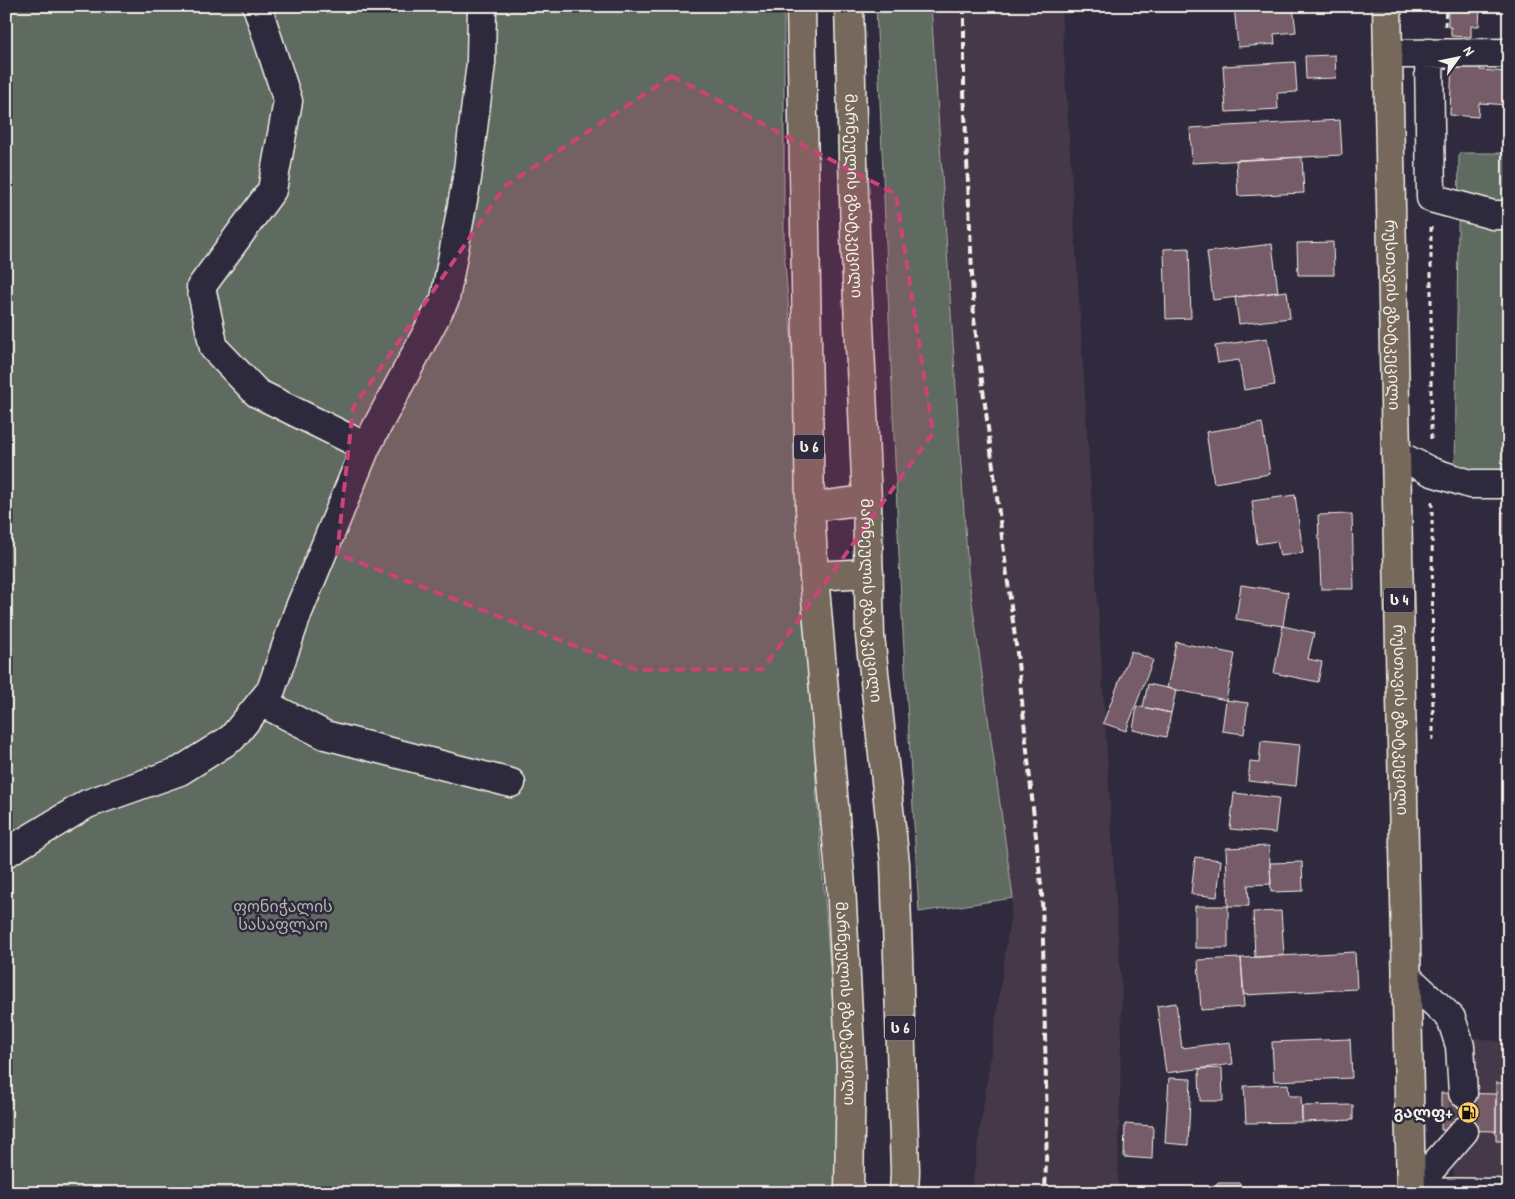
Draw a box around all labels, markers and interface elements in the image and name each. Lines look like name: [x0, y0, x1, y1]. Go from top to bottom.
north arrow: [1432, 32, 1482, 82]
text: N: [1459, 42, 1480, 59]
street label: მარნეულის გზატკეცილი: [840, 93, 869, 299]
street label: რუსთავის გზატკეცილი: [1380, 219, 1406, 411]
road number: ს 6: [794, 434, 824, 460]
street label: მარნეულის გზატკეცილი: [856, 498, 888, 704]
road number: ს 4: [1384, 588, 1414, 612]
street label: რუსთავის გზატკეცილი: [1389, 624, 1414, 815]
park label: ფონიჭალის სასაფლაო: [233, 895, 333, 935]
street label: მარნეულის გზატკეცილი: [831, 901, 862, 1106]
road number: ს 6: [885, 1016, 915, 1040]
fuel station icon: გალფ+: [1457, 1100, 1481, 1124]
place label: გალფ+: [1394, 1101, 1453, 1123]

